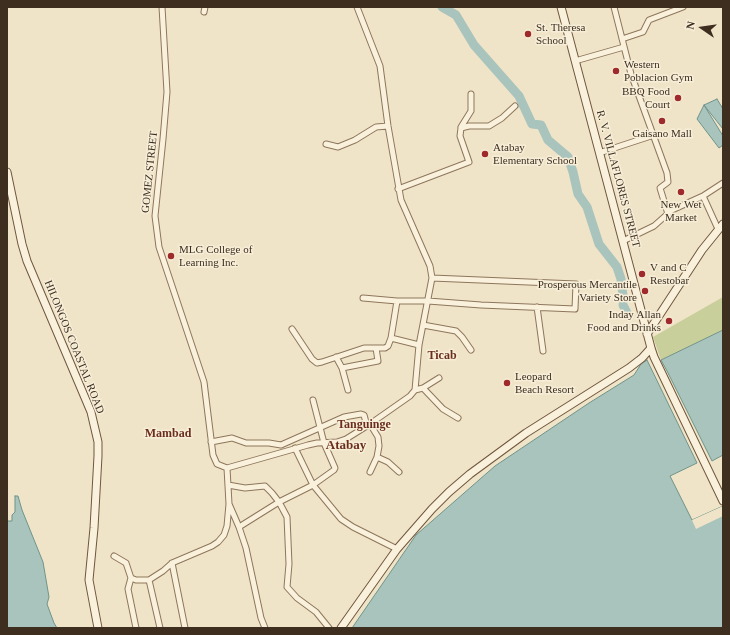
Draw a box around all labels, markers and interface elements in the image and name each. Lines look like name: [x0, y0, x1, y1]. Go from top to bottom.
north arrow: [682, 8, 722, 48]
text: N: [684, 20, 697, 31]
place label: St. Theresa School: [536, 21, 585, 47]
marker: St. Theresa School: [523, 29, 533, 39]
place label: Western Poblacion Gym: [624, 58, 693, 84]
marker: Western Poblacion Gym: [611, 66, 621, 76]
place label: BBQ Food Court: [622, 85, 670, 111]
marker: BBQ Food Court: [673, 93, 683, 103]
street label: R. V. VILLAFLORES STREET: [593, 109, 643, 249]
marker: Gaisano Mall: [657, 116, 667, 126]
place label: Gaisano Mall: [632, 127, 692, 141]
street label: GOMEZ STREET: [139, 130, 161, 214]
place label: Atabay Elementary School: [493, 141, 577, 167]
marker: Atabay Elementary School: [480, 149, 490, 159]
marker: New Wet Market: [676, 187, 686, 197]
place label: New Wet Market: [661, 198, 701, 224]
place label: MLG College of Learning Inc.: [179, 243, 252, 269]
marker: MLG College of Learning Inc.: [166, 251, 176, 261]
place label: V and C Restobar: [650, 261, 689, 287]
marker: V and C Restobar: [637, 269, 647, 279]
street label: HILONGOS COASTAL ROAD: [41, 278, 107, 416]
place label: Prosperous Mercantile Variety Store: [538, 278, 637, 304]
marker: Prosperous Mercantile Variety Store: [640, 286, 650, 296]
place label: Inday Allan Food and Drinks: [587, 308, 661, 334]
marker: Inday Allan Food and Drinks: [664, 316, 674, 326]
district label: Ticab: [427, 349, 457, 363]
place label: Leopard Beach Resort: [515, 370, 574, 396]
marker: Leopard Beach Resort: [502, 378, 512, 388]
district label: Tanguinge: [337, 418, 391, 432]
district label: Mambad: [145, 427, 191, 441]
district label: Atabay: [326, 438, 366, 454]

